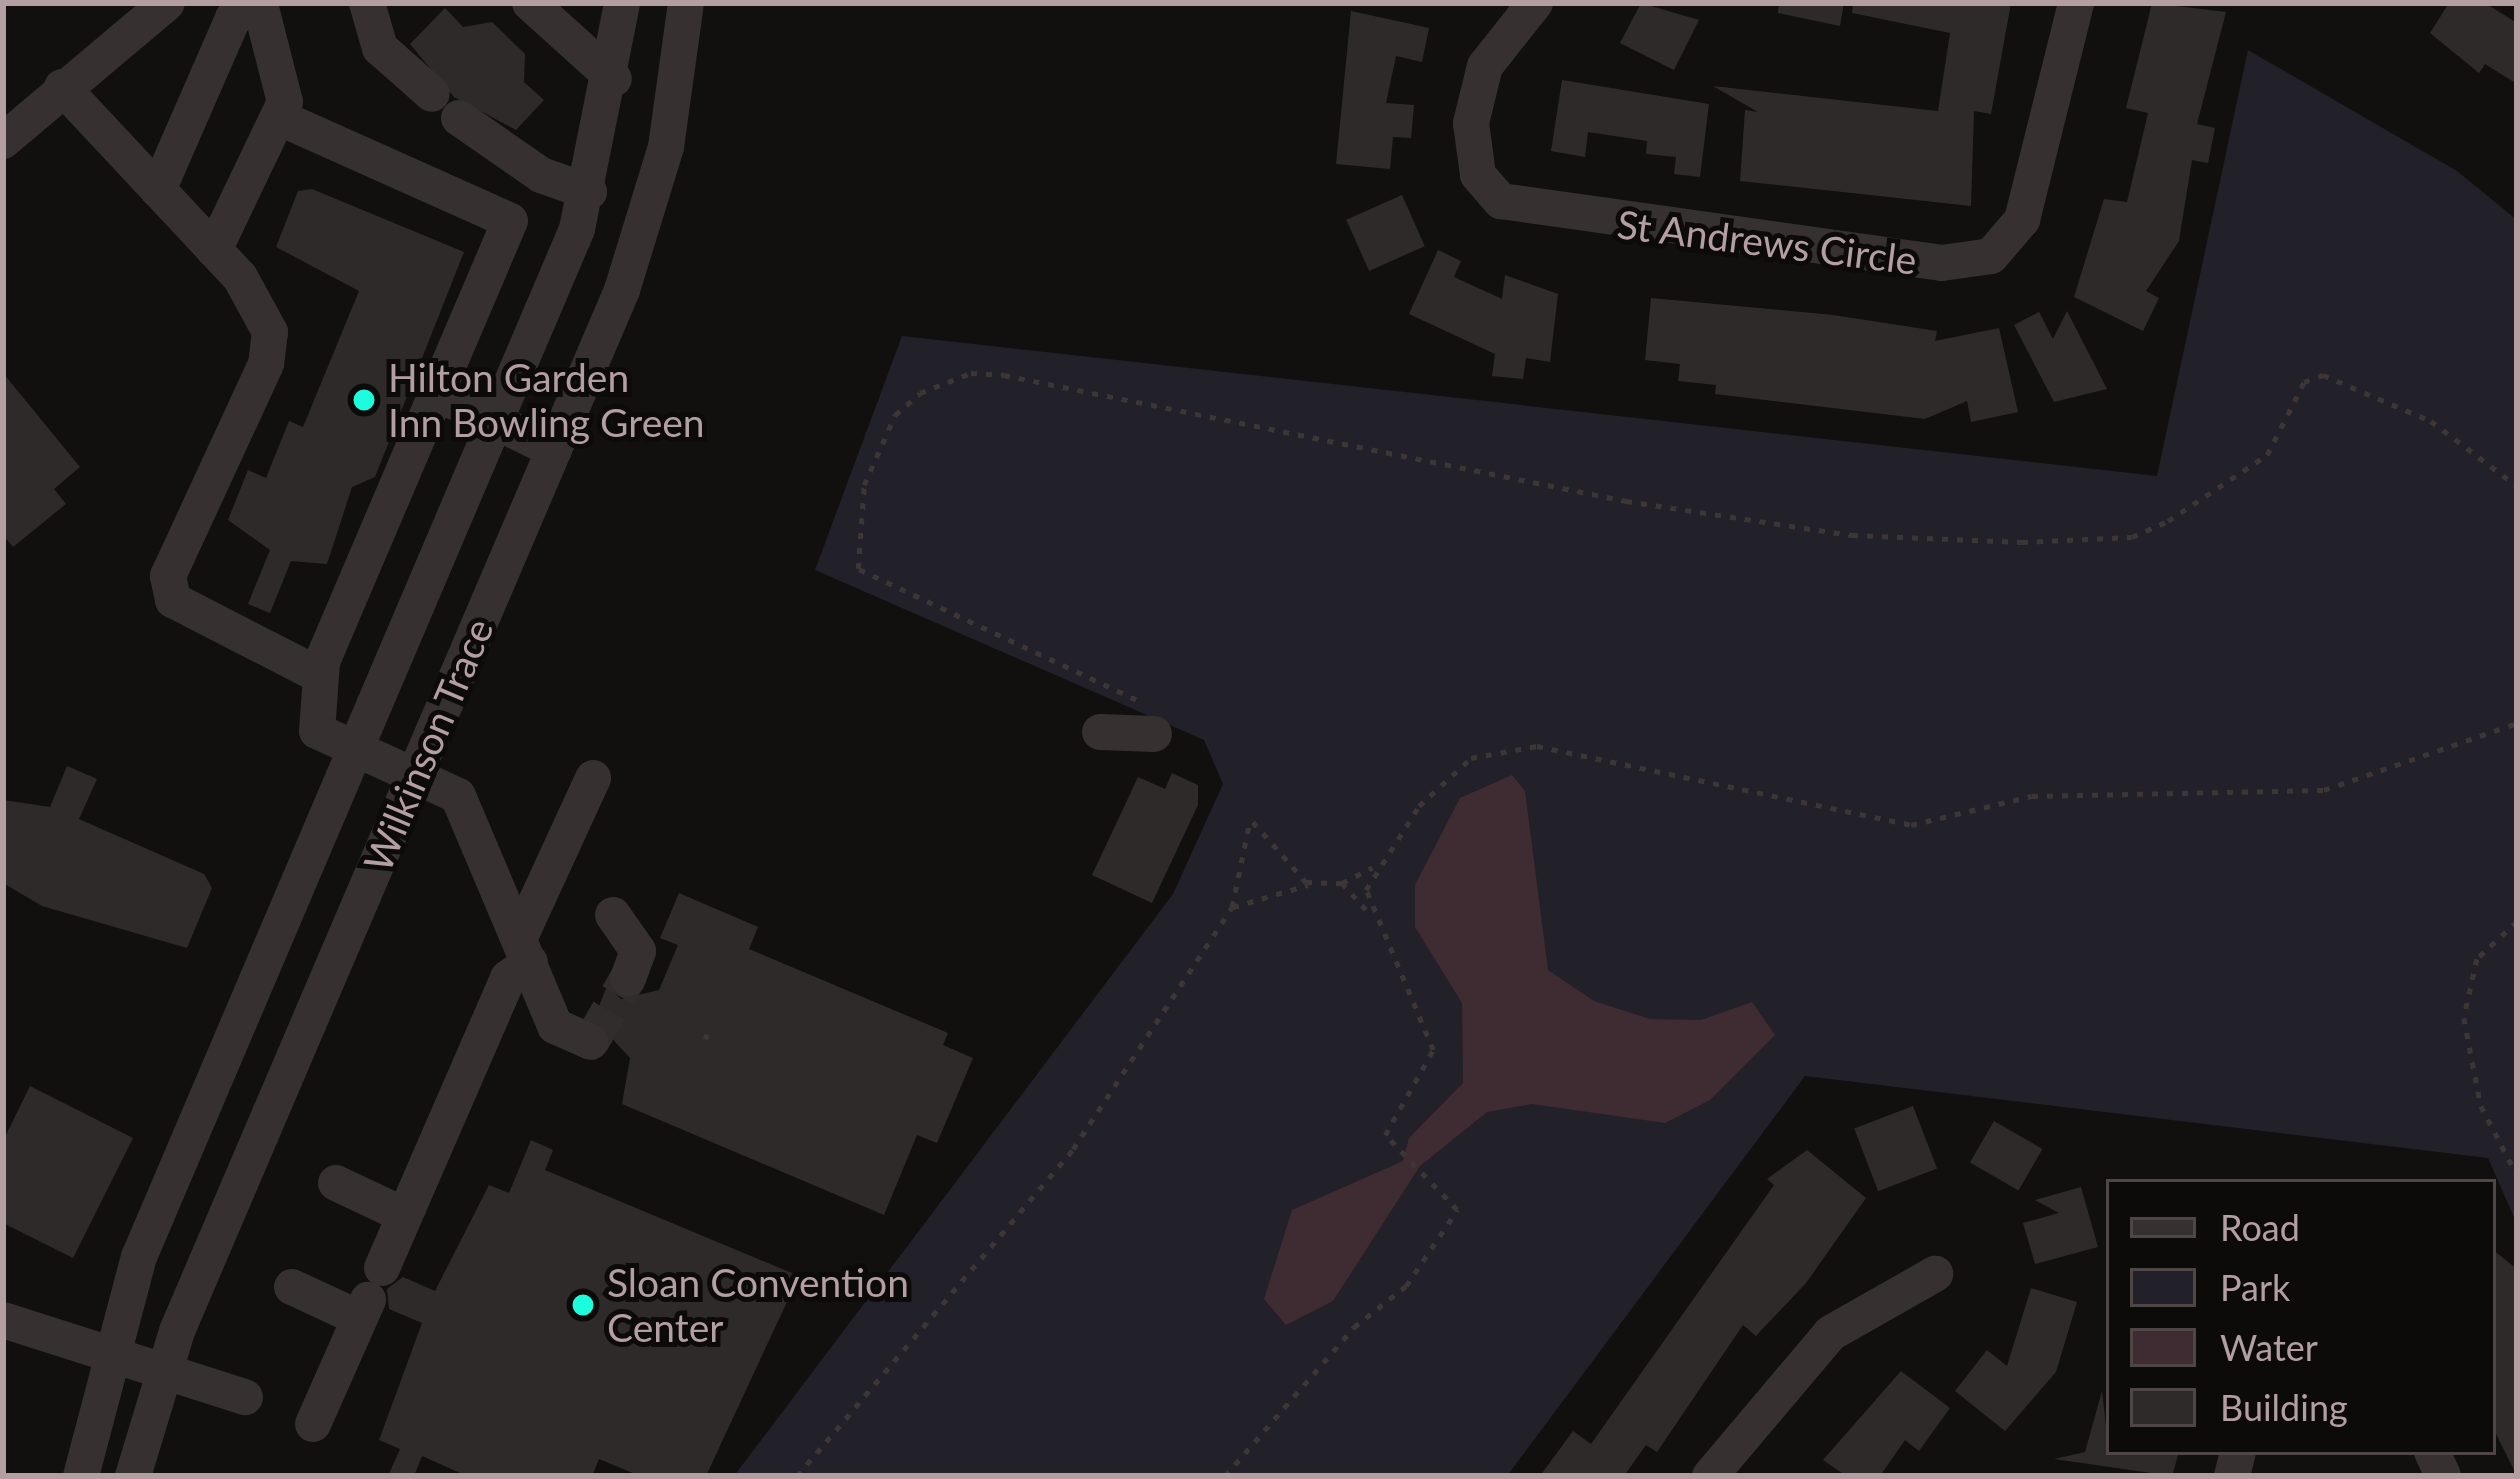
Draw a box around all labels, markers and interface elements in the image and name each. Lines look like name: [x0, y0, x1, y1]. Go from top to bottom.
street label: St Andrews Circle: [1614, 200, 1920, 284]
place label: Hilton Garden Inn Bowling Green: [388, 355, 705, 446]
marker: Hilton Garden Inn Bowling Green: [351, 387, 377, 413]
street label: Wilkinson Trace: [353, 611, 503, 879]
legend: [2106, 1179, 2496, 1455]
text: Road: [2220, 1205, 2300, 1249]
place label: Sloan Convention Center: [607, 1260, 909, 1351]
text: Park: [2220, 1265, 2290, 1309]
marker: Sloan Convention Center: [570, 1292, 596, 1318]
text: Water: [2220, 1325, 2318, 1369]
text: Building: [2220, 1385, 2348, 1429]

